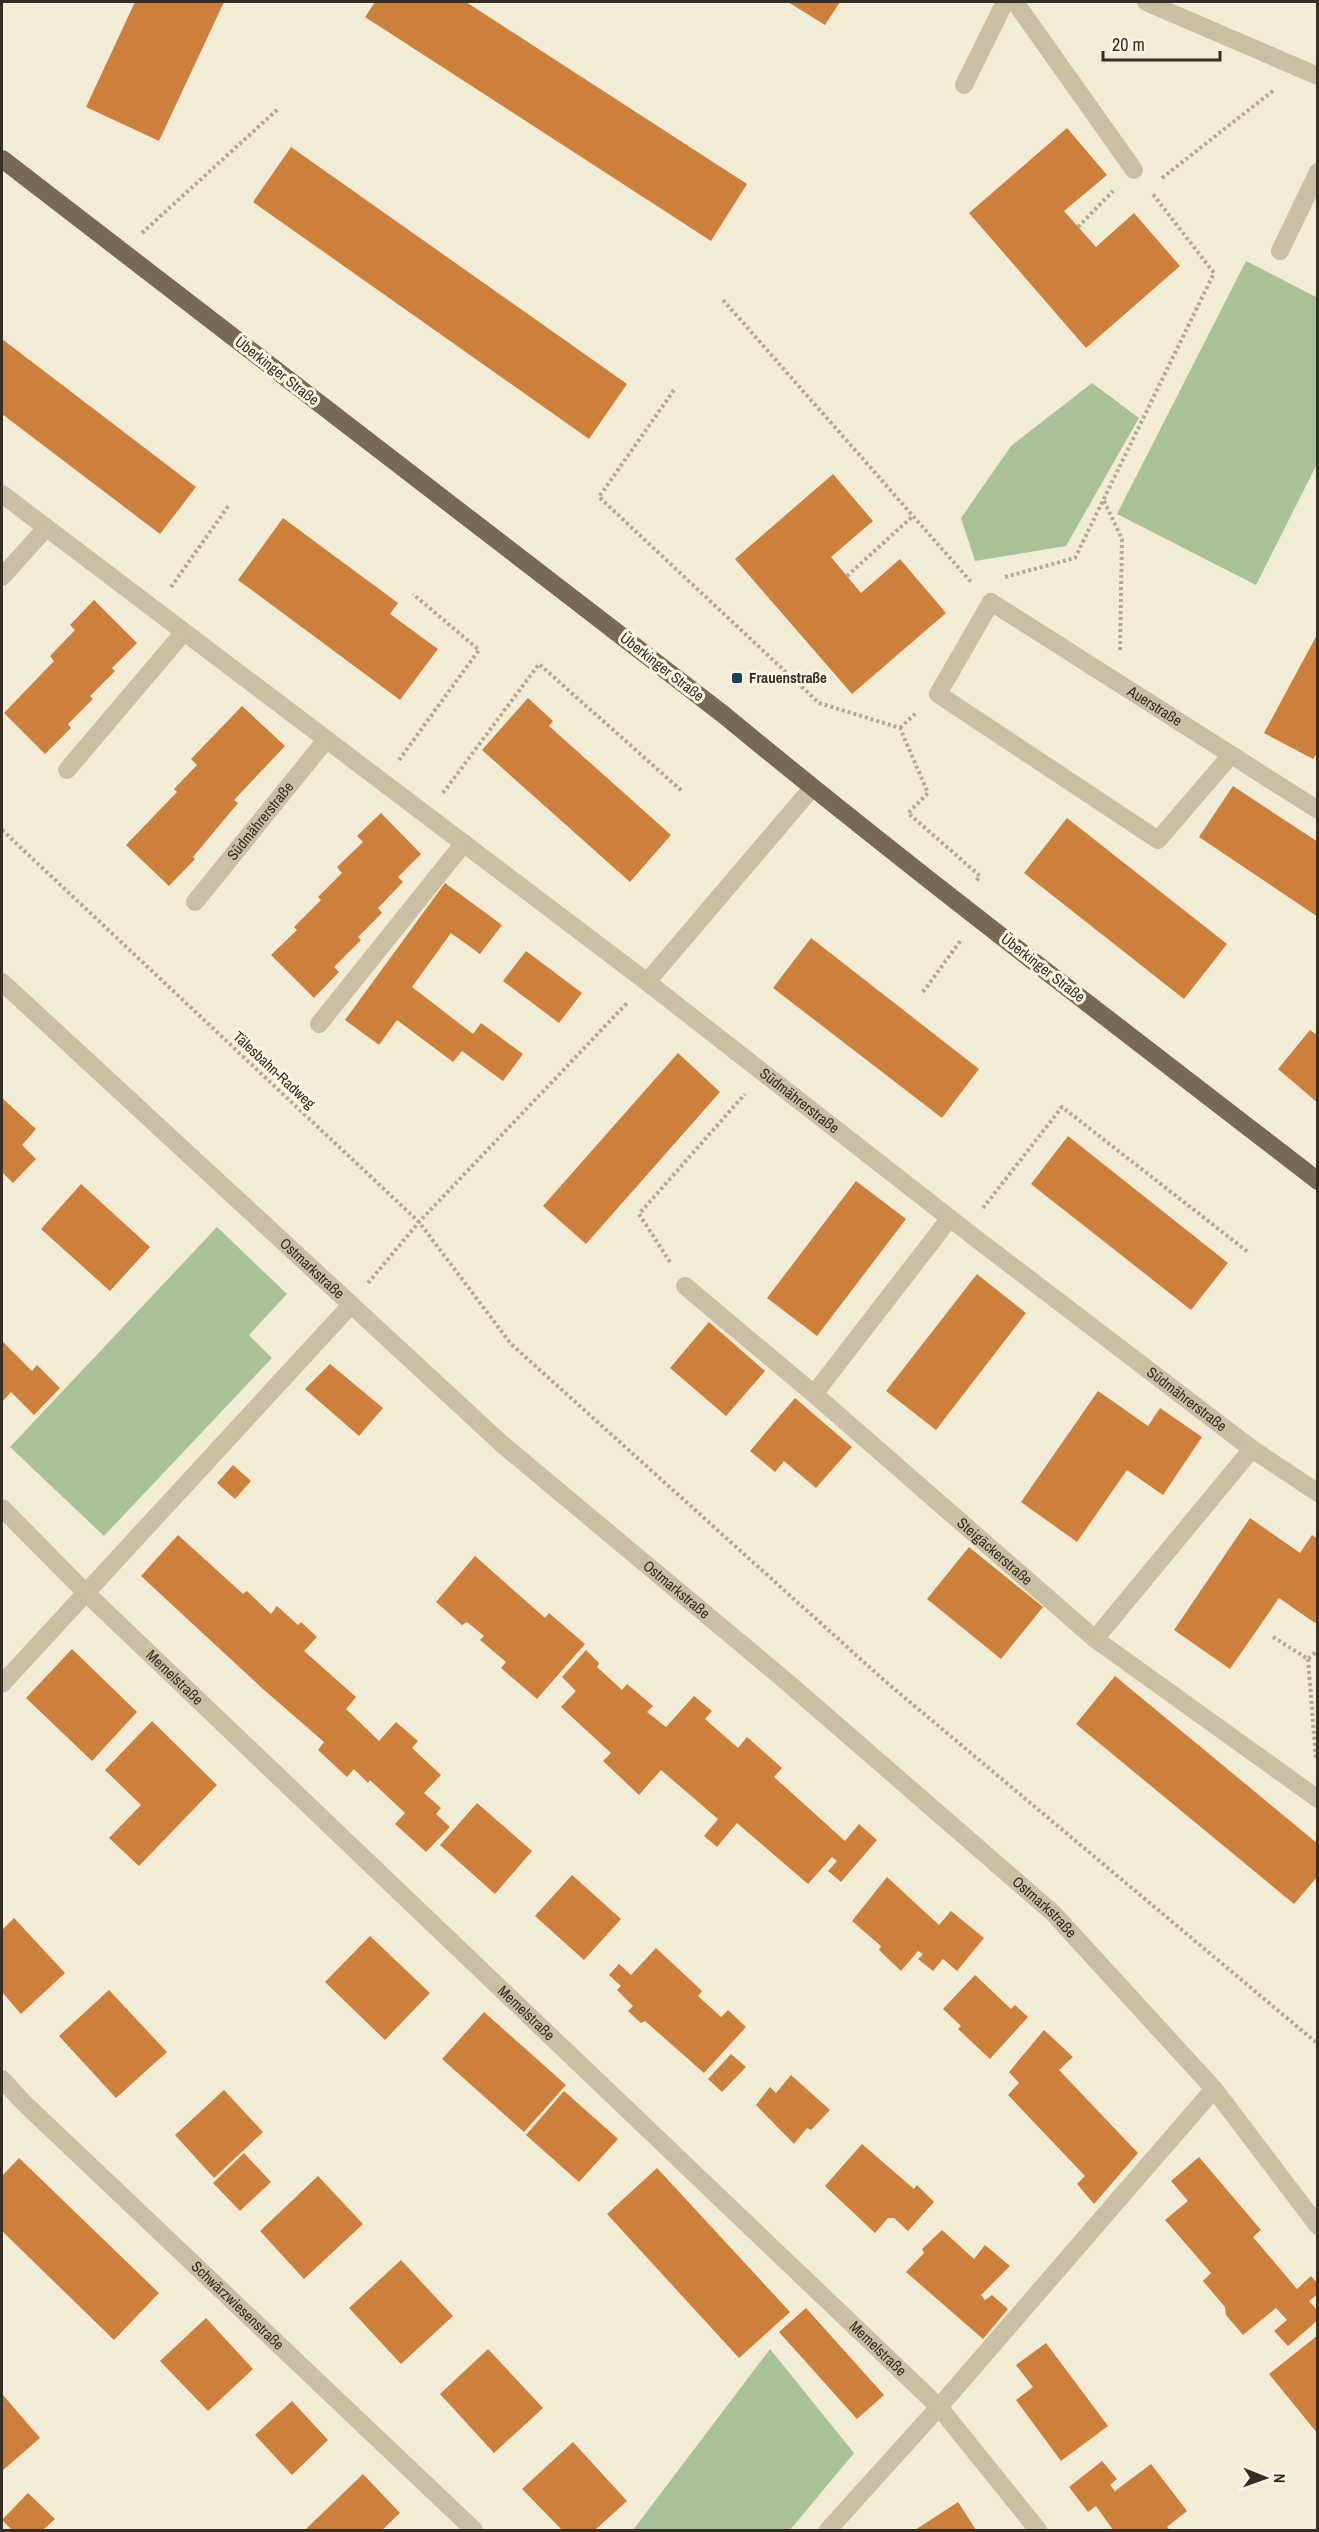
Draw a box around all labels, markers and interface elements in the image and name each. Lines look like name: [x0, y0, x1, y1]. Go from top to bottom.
scale bar: [1103, 24, 1220, 62]
text: 20 m: [1112, 32, 1145, 57]
street label: Überkinger Straße: [231, 331, 324, 410]
street label: Überkinger Straße: [616, 627, 709, 706]
place label: Frauenstraße: [749, 667, 827, 688]
marker: Frauenstraße: [730, 671, 744, 685]
street label: Auerstraße: [1123, 680, 1186, 731]
street label: Südmährerstraße: [222, 777, 298, 865]
street label: Überkinger Straße: [997, 928, 1090, 1007]
street label: Tälesbahn-Radweg: [229, 1026, 320, 1113]
street label: Südmährerstraße: [755, 1063, 844, 1138]
street label: Ostmarkstraße: [275, 1233, 349, 1303]
street label: Südmährerstraße: [1143, 1361, 1232, 1436]
street label: Steigäckerstraße: [953, 1512, 1037, 1590]
street label: Ostmarkstraße: [639, 1555, 715, 1624]
street label: Memelstraße: [142, 1645, 208, 1710]
street label: Ostmarkstraße: [1008, 1871, 1082, 1942]
street label: Memelstraße: [493, 1980, 560, 2045]
street label: Schwärzwiesenstraße: [187, 2256, 289, 2355]
street label: Memelstraße: [845, 2316, 912, 2381]
north arrow: [1235, 2448, 1295, 2508]
text: N: [1269, 2473, 1291, 2483]

